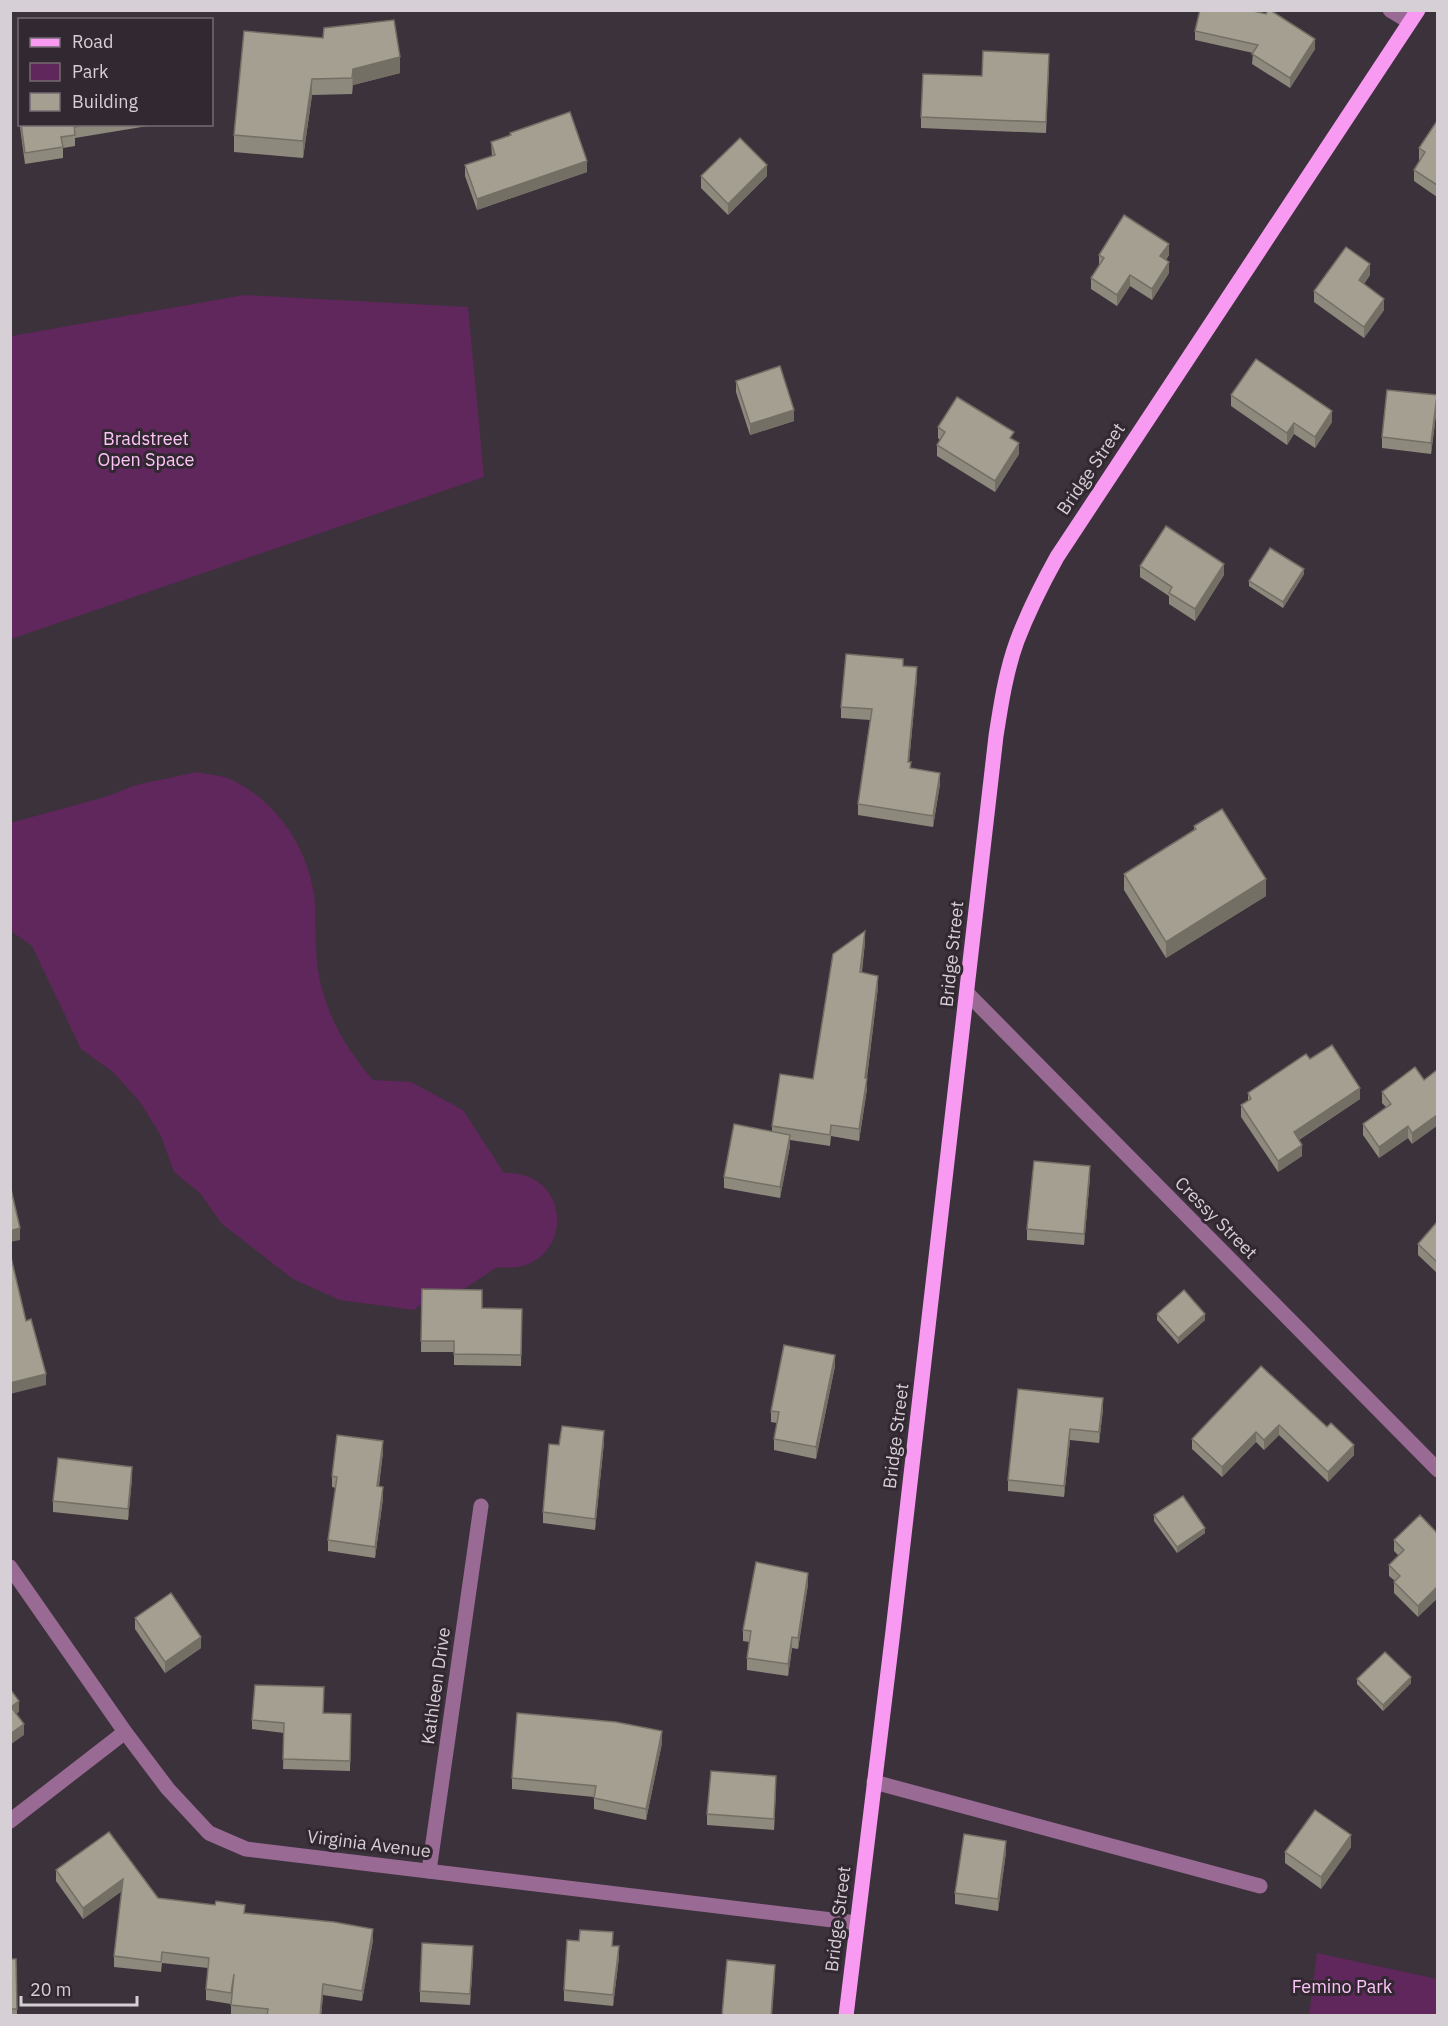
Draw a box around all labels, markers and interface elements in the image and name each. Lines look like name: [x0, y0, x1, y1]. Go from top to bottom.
legend: [18, 18, 213, 126]
text: Road: [72, 30, 113, 53]
text: Park: [72, 60, 109, 83]
text: Building: [72, 90, 139, 113]
street label: Bridge Street: [1051, 418, 1130, 519]
park label: Bradstreet Open Space: [98, 427, 195, 471]
street label: Bridge Street: [935, 900, 968, 1008]
street label: Cressy Street: [1170, 1172, 1262, 1264]
street label: Bridge Street: [878, 1382, 913, 1490]
street label: Kathleen Drive: [416, 1626, 455, 1746]
street label: Virginia Avenue: [306, 1825, 432, 1863]
street label: Bridge Street: [820, 1865, 855, 1973]
scale bar: [21, 1969, 136, 2007]
park label: Femino Park: [1292, 1975, 1393, 1998]
text: 20 m: [30, 1978, 72, 2001]

